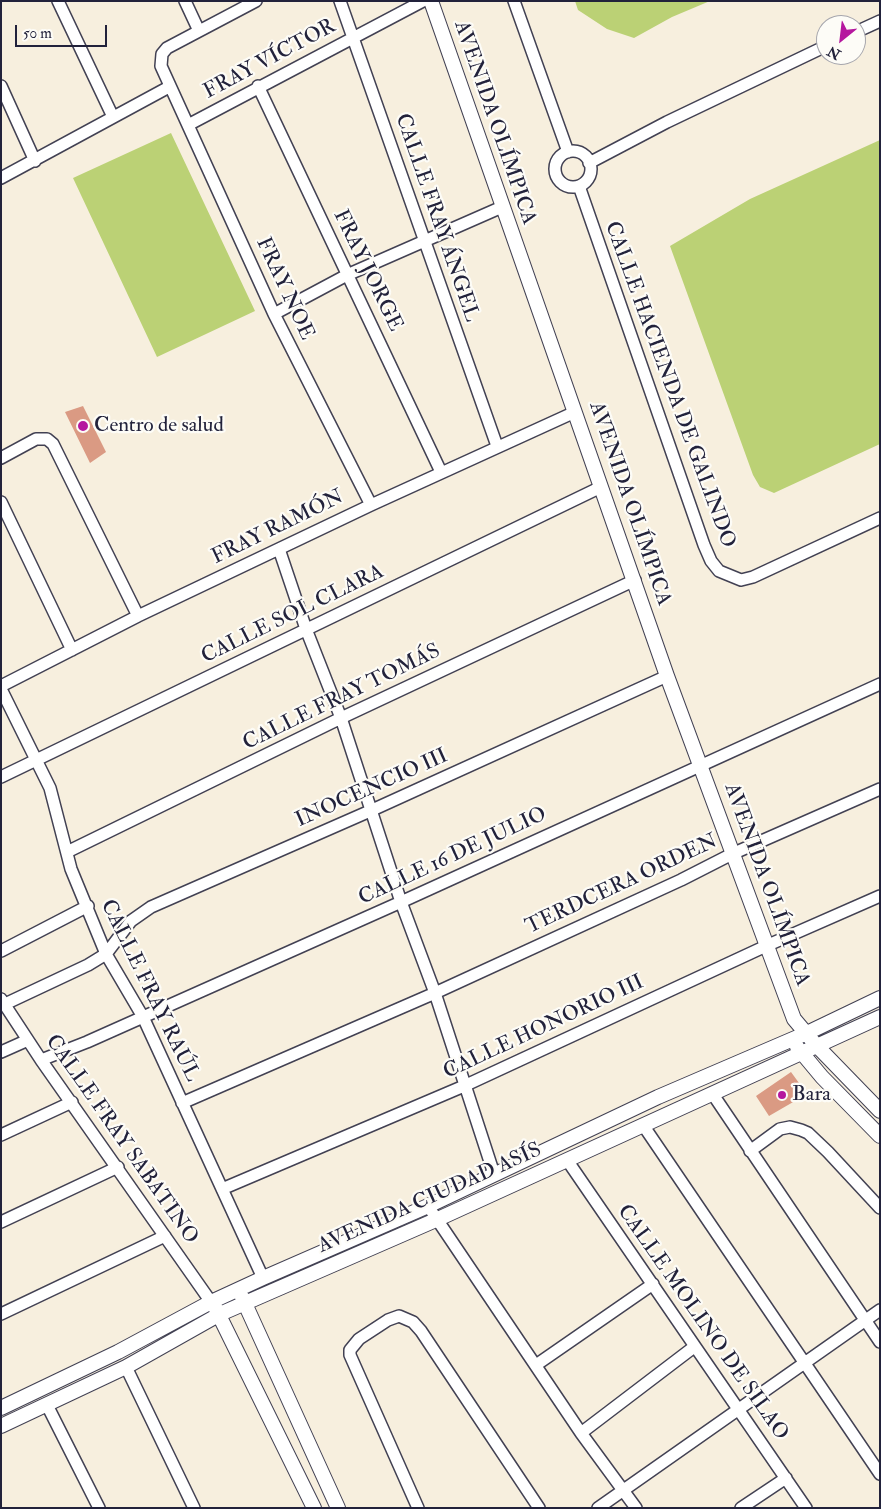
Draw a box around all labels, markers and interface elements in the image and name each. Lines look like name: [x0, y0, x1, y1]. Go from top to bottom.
scale bar: [18, 15, 110, 47]
street label: FRAY VÍCTOR: [200, 15, 340, 105]
north arrow: [816, 15, 866, 65]
street label: AVENIDA OLÍMPICA: [447, 18, 541, 228]
text: 50 m: [23, 24, 52, 43]
text: N: [824, 42, 844, 63]
street label: CALLE FRAY ÁNGEL: [389, 111, 483, 325]
street label: FRAY JORGE: [327, 206, 407, 336]
street label: CALLE HACIENDA DE GALINDO: [598, 218, 740, 552]
street label: FRAY NOE: [249, 234, 319, 344]
street label: AVENIDA OLÍMPICA: [582, 399, 676, 609]
place label: Centro de salud: [94, 413, 224, 439]
marker: Centro de salud: [76, 419, 90, 433]
street label: FRAY RAMÓN: [208, 485, 348, 571]
street label: CALLE SOL CLARA: [198, 560, 388, 670]
street label: CALLE FRAY TOMÁS: [239, 639, 445, 757]
street label: INOCENCIO III: [292, 744, 452, 834]
street label: AVENIDA OLÍMPICA: [718, 780, 814, 990]
street label: CALLE 16 DE JULIO: [355, 802, 551, 912]
street label: TERDCERA ORDEN: [522, 829, 722, 941]
street label: CALLE FRAY RAÚL: [94, 896, 204, 1086]
street label: CALLE HONORIO III: [440, 970, 648, 1086]
street label: CALLE FRAY SABATINO: [39, 1031, 203, 1249]
place label: Bara: [792, 1082, 831, 1108]
marker: Bara: [776, 1089, 788, 1101]
street label: AVENIDA CIUDAD ASÍS: [314, 1138, 546, 1260]
street label: CALLE MOLINO DE SILAO: [611, 1200, 793, 1446]

